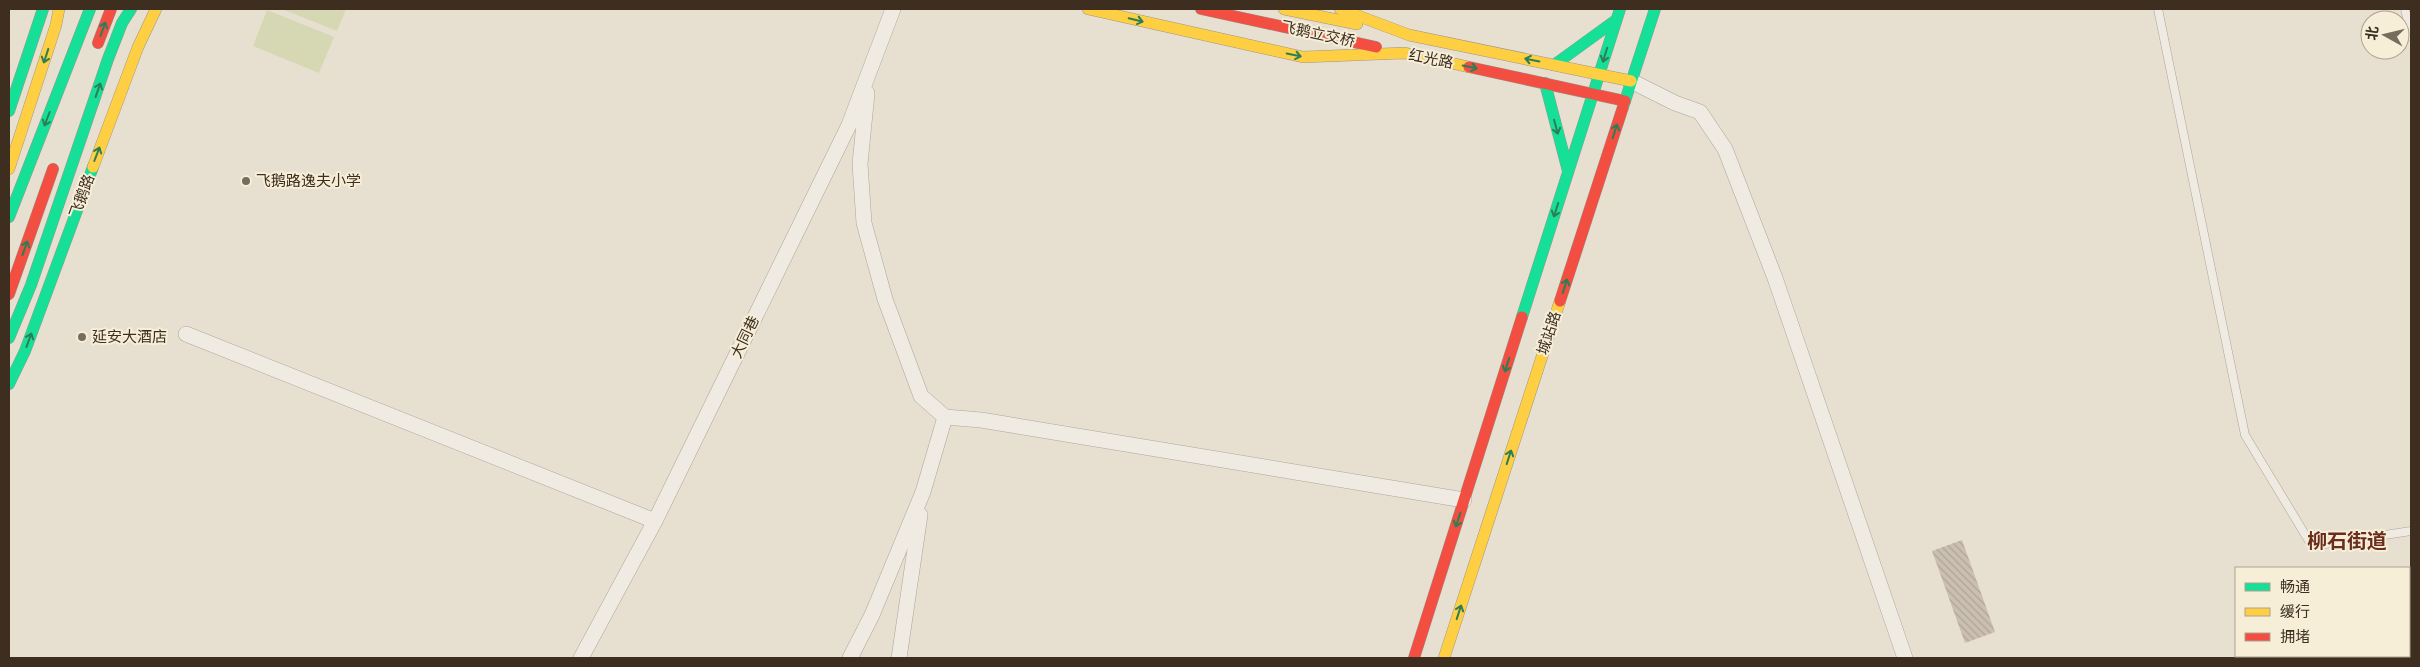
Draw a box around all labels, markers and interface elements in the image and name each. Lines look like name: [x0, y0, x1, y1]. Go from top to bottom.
north arrow: [2360, 10, 2410, 60]
one-way arrow: [1127, 15, 1143, 25]
street label: 飞鹅立交桥: [1279, 16, 1357, 51]
one-way arrow: [99, 22, 108, 38]
text: 北: [2362, 25, 2382, 41]
street label: 红光路: [1407, 45, 1455, 72]
one-way arrow: [41, 47, 50, 63]
one-way arrow: [1599, 47, 1609, 63]
one-way arrow: [1286, 51, 1302, 60]
one-way arrow: [1525, 55, 1541, 64]
one-way arrow: [1462, 63, 1478, 72]
one-way arrow: [94, 82, 103, 98]
one-way arrow: [42, 111, 51, 127]
one-way arrow: [1552, 119, 1562, 135]
one-way arrow: [1610, 124, 1620, 140]
one-way arrow: [93, 147, 102, 162]
street label: 飞鹅路: [65, 171, 98, 220]
place label: 飞鹅路逸夫小学: [256, 171, 361, 190]
marker: 飞鹅路逸夫小学: [240, 175, 252, 187]
one-way arrow: [1550, 202, 1560, 218]
one-way arrow: [21, 241, 30, 257]
one-way arrow: [1560, 278, 1570, 294]
street label: 城站路: [1533, 309, 1565, 357]
street label: 大同巷: [726, 312, 763, 361]
place label: 延安大酒店: [92, 327, 167, 346]
marker: 延安大酒店: [76, 331, 88, 343]
one-way arrow: [25, 332, 34, 348]
one-way arrow: [1501, 357, 1511, 373]
one-way arrow: [1505, 450, 1515, 466]
one-way arrow: [1452, 512, 1462, 528]
district label: 柳石街道: [2307, 528, 2387, 553]
legend: [2235, 567, 2410, 657]
text: 畅通: [2280, 577, 2310, 596]
text: 缓行: [2280, 602, 2310, 621]
one-way arrow: [1455, 604, 1465, 620]
text: 拥堵: [2280, 627, 2310, 646]

